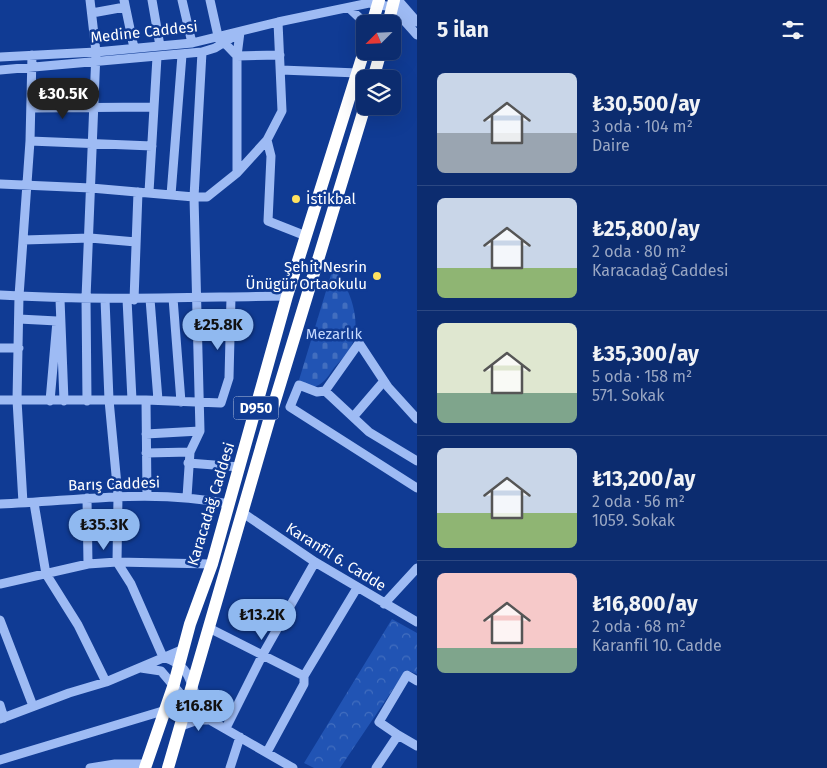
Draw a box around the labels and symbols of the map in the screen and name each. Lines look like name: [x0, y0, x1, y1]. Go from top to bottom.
north arrow: [356, 15, 401, 60]
street label: Medine Caddesi: [89, 17, 199, 47]
pin: ₺30.5K: [22, 78, 104, 120]
place label: İstikbal: [306, 190, 357, 208]
marker: İstikbal: [290, 193, 302, 205]
place label: Şehit Nesrin Ünügür Ortaokulu: [246, 258, 367, 293]
marker: Şehit Nesrin Ünügür Ortaokulu: [371, 270, 383, 282]
pin: ₺25.8K: [177, 308, 259, 351]
park label: Mezarlık: [306, 325, 362, 343]
road number: D950: [234, 396, 278, 419]
street label: Karacadağ Caddesi: [184, 440, 238, 568]
street label: Barış Caddesi: [68, 473, 160, 495]
pin: ₺35.3K: [63, 508, 145, 551]
street label: Karanfil 6. Cadde: [283, 519, 389, 595]
pin: ₺13.2K: [221, 598, 303, 641]
pin: ₺16.8K: [158, 690, 240, 732]

